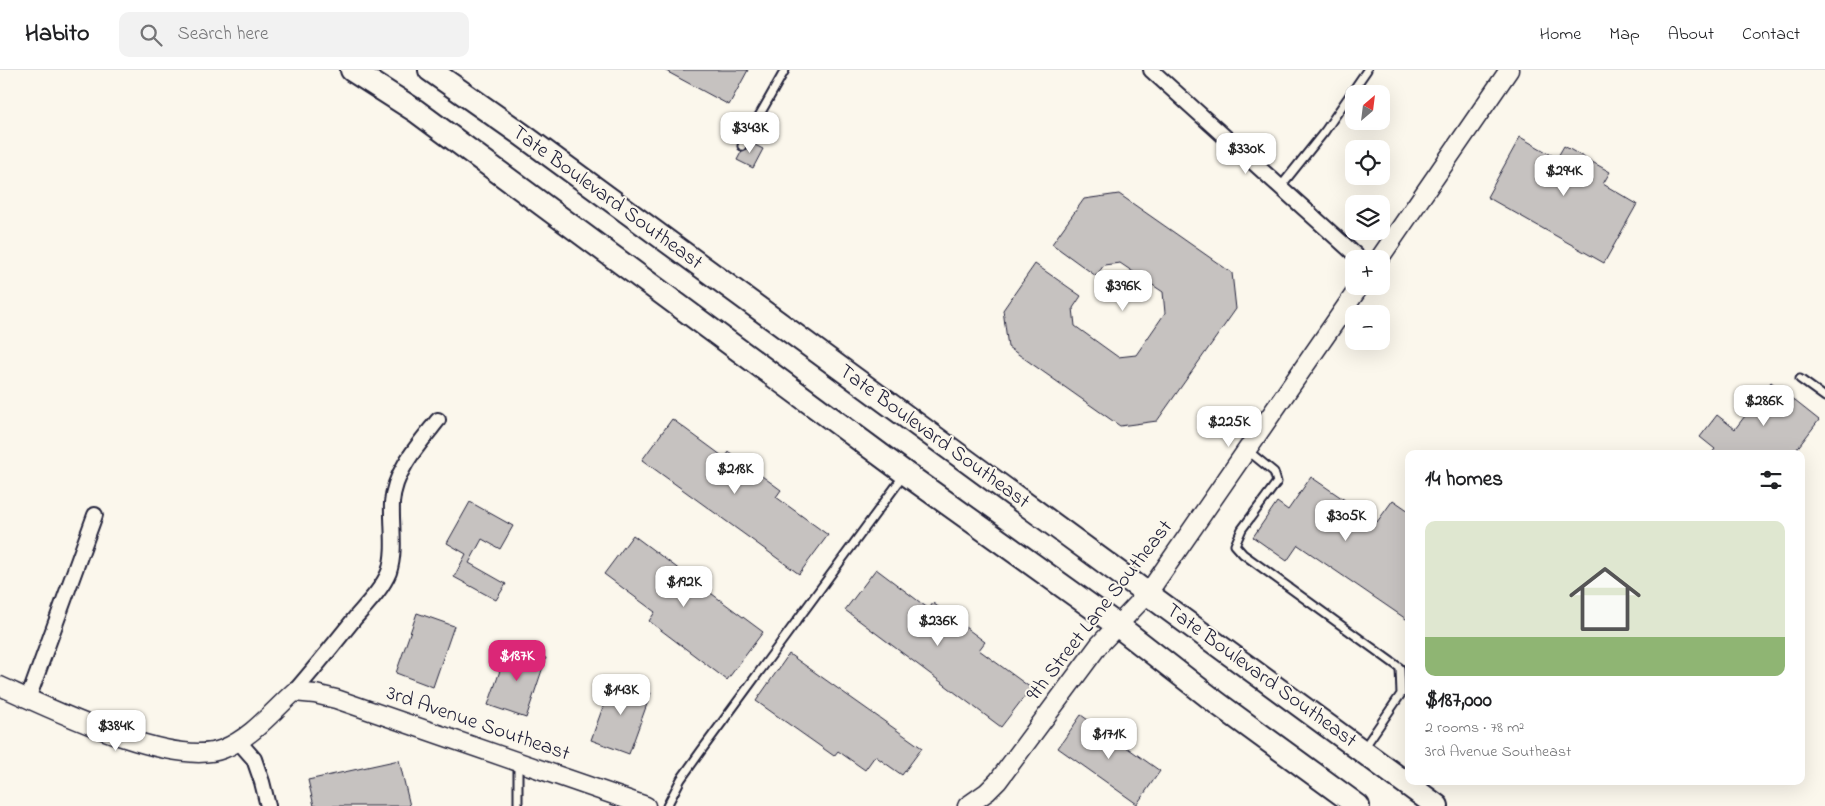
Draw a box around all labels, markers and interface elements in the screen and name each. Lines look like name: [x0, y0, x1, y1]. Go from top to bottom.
search box: [119, 12, 469, 57]
text: Habito: [25, 17, 89, 52]
icon: search: [137, 21, 165, 49]
text: Search here: [177, 21, 268, 48]
text: Home: [1540, 22, 1581, 48]
text: Map: [1609, 22, 1640, 48]
text: About: [1668, 22, 1714, 48]
text: Contact: [1742, 22, 1800, 48]
north arrow: [1345, 85, 1390, 130]
map controls: [1345, 85, 1390, 350]
pin: $343K: [715, 112, 785, 154]
text: $343K: [731, 116, 769, 140]
street label: Tate Boulevard Southeast: [505, 118, 709, 278]
pin: $330K: [1211, 132, 1281, 175]
text: $330K: [1227, 137, 1265, 161]
button: locate: [1345, 140, 1390, 185]
pin: $294K: [1529, 154, 1599, 197]
text: $294K: [1546, 159, 1582, 183]
button: layers: [1345, 195, 1390, 240]
button: +: [1345, 250, 1390, 295]
pin: $396K: [1088, 270, 1158, 312]
text: $396K: [1105, 274, 1141, 298]
button: −: [1345, 305, 1390, 350]
street label: Tate Boulevard Southeast: [832, 357, 1036, 517]
pin: $286K: [1729, 384, 1799, 427]
text: $286K: [1745, 389, 1783, 413]
pin: $225K: [1194, 406, 1264, 448]
text: $225K: [1208, 410, 1250, 434]
pin: $218K: [700, 452, 770, 495]
text: $218K: [717, 457, 753, 481]
text: 14 homes: [1425, 465, 1503, 495]
icon: filters: [1757, 466, 1785, 494]
pin: $305K: [1311, 500, 1381, 542]
text: $305K: [1326, 504, 1366, 528]
street label: 9th Street Lane Southeast: [1020, 514, 1180, 708]
icon: home: [1560, 554, 1650, 644]
pin: $192K: [649, 566, 719, 608]
text: $192K: [666, 570, 702, 594]
street label: Tate Boulevard Southeast: [1159, 596, 1363, 756]
pin: $236K: [903, 604, 973, 647]
text: $236K: [918, 609, 958, 633]
pin: $187K: [482, 640, 552, 682]
text: $187K: [499, 644, 535, 668]
pin: $143K: [586, 674, 656, 716]
text: $143K: [603, 678, 639, 702]
street label: 3rd Avenue Southeast: [382, 679, 574, 769]
text: $187,000: [1425, 686, 1492, 716]
pin: $384K: [81, 710, 151, 752]
text: $384K: [98, 714, 134, 738]
text: 2 rooms · 78 m²: [1425, 716, 1524, 740]
pin: $171K: [1074, 718, 1144, 760]
text: $171K: [1092, 722, 1126, 746]
text: 3rd Avenue Southeast: [1425, 740, 1571, 764]

